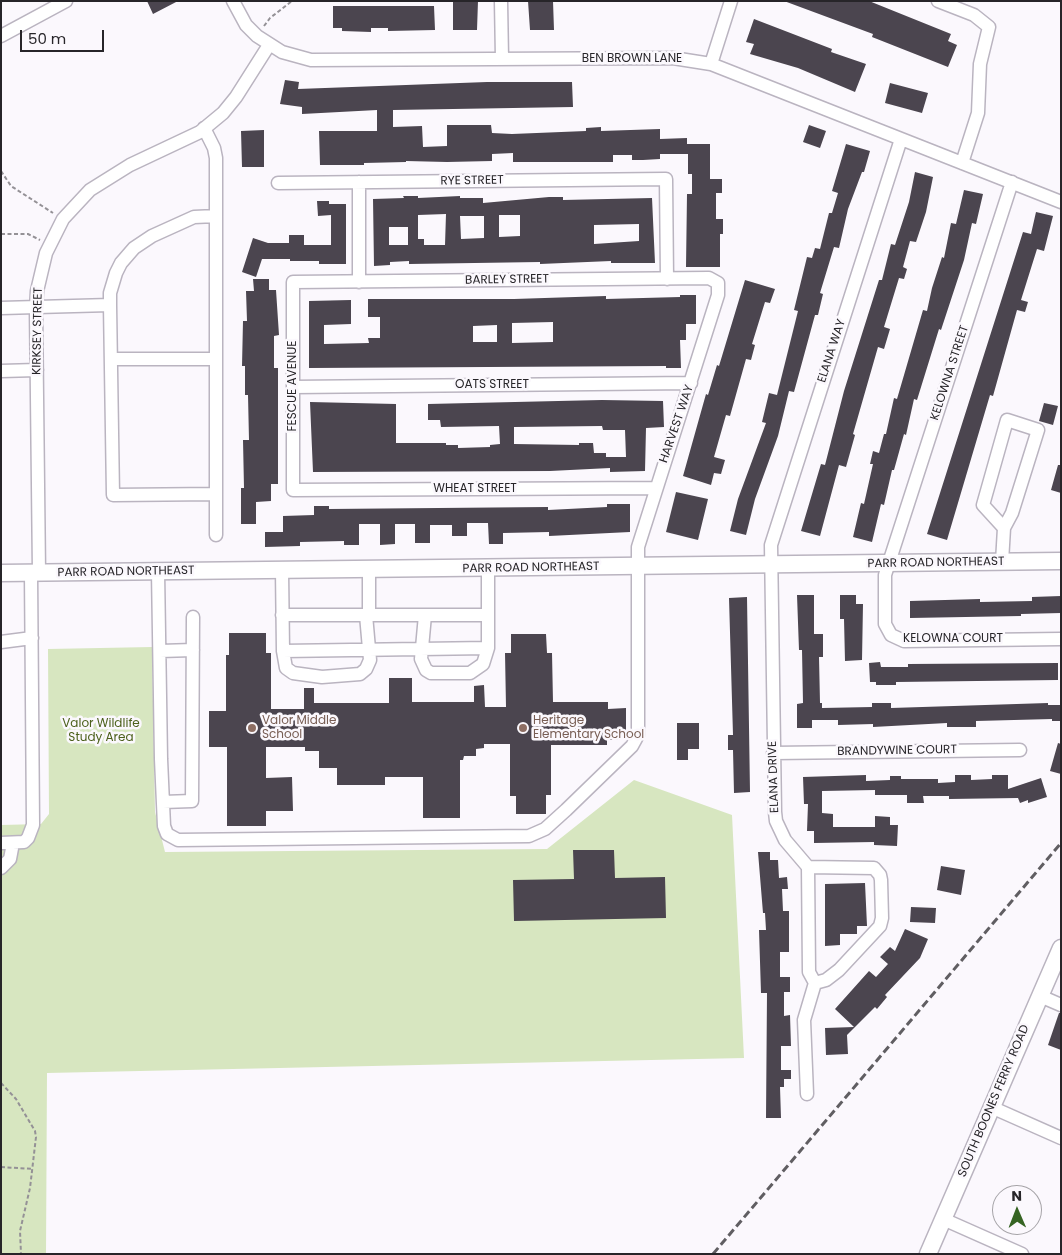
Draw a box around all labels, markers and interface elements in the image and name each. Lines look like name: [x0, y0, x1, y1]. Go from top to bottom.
scale bar: [22, 20, 106, 52]
text: 50 m: [28, 28, 66, 49]
street label: BEN BROWN LANE: [582, 52, 682, 66]
street label: RYE STREET: [440, 173, 504, 189]
street label: BARLEY STREET: [465, 272, 549, 288]
street label: KIRKSEY STREET: [30, 287, 46, 375]
street label: ELANA WAY: [815, 317, 849, 385]
street label: KELOWNA STREET: [928, 324, 972, 422]
street label: FESCUE AVENUE: [286, 340, 300, 432]
street label: OATS STREET: [455, 378, 529, 392]
street label: HARVEST WAY: [657, 383, 697, 465]
street label: WHEAT STREET: [433, 482, 517, 496]
street label: PARR ROAD NORTHEAST: [867, 555, 1005, 571]
street label: PARR ROAD NORTHEAST: [462, 560, 600, 576]
street label: PARR ROAD NORTHEAST: [57, 564, 195, 580]
street label: KELOWNA COURT: [903, 632, 1003, 646]
place label: Valor Middle School: [262, 714, 336, 742]
place label: Heritage Elementary School: [533, 714, 644, 742]
park label: Valor Wildlife Study Area: [62, 717, 140, 745]
marker: Valor Middle School: [246, 722, 258, 734]
marker: Heritage Elementary School: [517, 722, 529, 734]
street label: ELANA DRIVE: [766, 741, 782, 813]
street label: BRANDYWINE COURT: [837, 743, 957, 759]
street label: SOUTH BOONES FERRY ROAD: [955, 1023, 1033, 1179]
north arrow: [992, 1185, 1042, 1235]
text: N: [1011, 1186, 1022, 1206]

